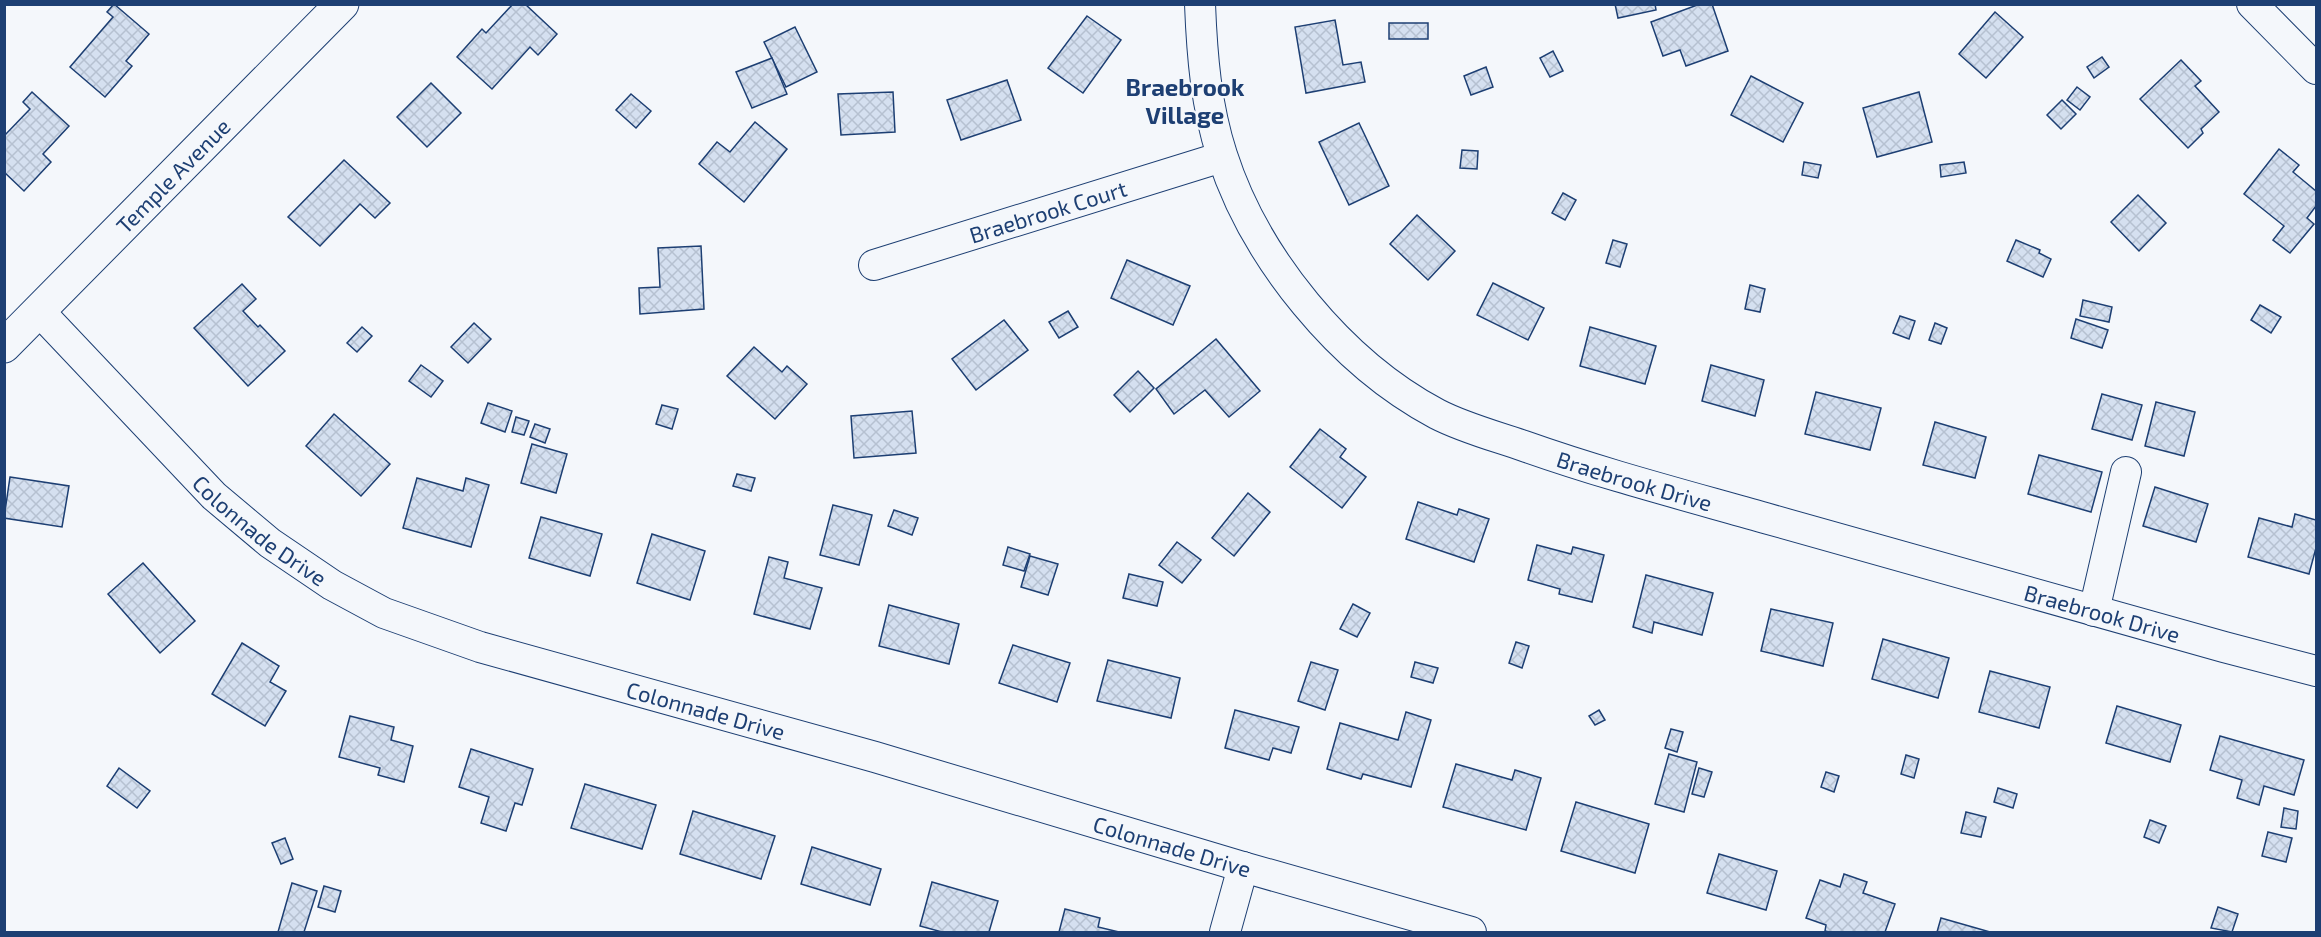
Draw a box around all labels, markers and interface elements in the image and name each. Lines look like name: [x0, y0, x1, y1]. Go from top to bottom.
district label: Braebrook Village: [1126, 72, 1245, 129]
street label: Temple Avenue: [110, 113, 235, 238]
street label: Braebrook Court: [966, 174, 1130, 248]
street label: Braebrook Drive: [1554, 445, 1715, 516]
street label: Colonnade Drive: [188, 469, 332, 591]
street label: Braebrook Drive: [2021, 579, 2183, 647]
street label: Colonnade Drive: [624, 675, 788, 744]
street label: Colonnade Drive: [1090, 810, 1254, 882]

